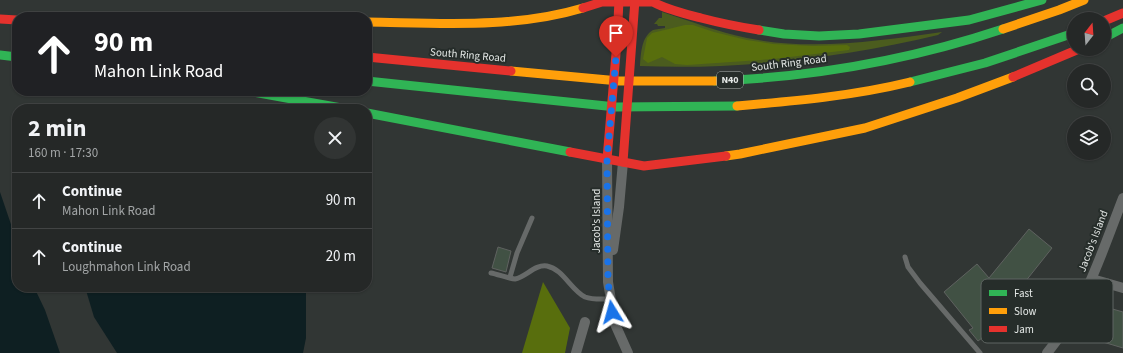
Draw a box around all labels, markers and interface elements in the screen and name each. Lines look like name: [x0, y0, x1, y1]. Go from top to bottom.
north arrow: [1067, 12, 1111, 56]
map controls: [1067, 12, 1111, 160]
pin: [599, 16, 633, 57]
text: 90 m: [94, 22, 153, 62]
icon: arrive: [605, 22, 627, 44]
icon: ahead: [28, 28, 80, 80]
street label: South Ring Road: [429, 44, 507, 66]
street label: South Ring Road: [750, 51, 828, 75]
text: Mahon Link Road: [94, 59, 223, 84]
button: search: [1067, 64, 1111, 108]
road number: N40: [717, 72, 743, 88]
text: 2 min: [28, 111, 86, 146]
button: layers: [1067, 116, 1111, 160]
button: close: [314, 117, 356, 159]
text: 160 m · 17:30: [28, 144, 98, 162]
text: Continue: [62, 181, 122, 202]
street label: Jacob's Island: [589, 189, 604, 253]
icon: ahead: [28, 190, 50, 212]
text: 90 m: [326, 190, 356, 211]
text: Mahon Link Road: [62, 202, 155, 220]
street label: Jacob's Island: [1074, 208, 1112, 274]
text: Continue: [62, 237, 122, 258]
icon: ahead: [28, 246, 50, 268]
text: 20 m: [326, 246, 356, 267]
text: Loughmahon Link Road: [62, 258, 191, 276]
legend: [981, 279, 1113, 343]
text: Fast: [1014, 286, 1033, 301]
position arrow: [591, 291, 633, 333]
text: Slow: [1014, 304, 1037, 319]
text: Jam: [1014, 322, 1034, 337]

